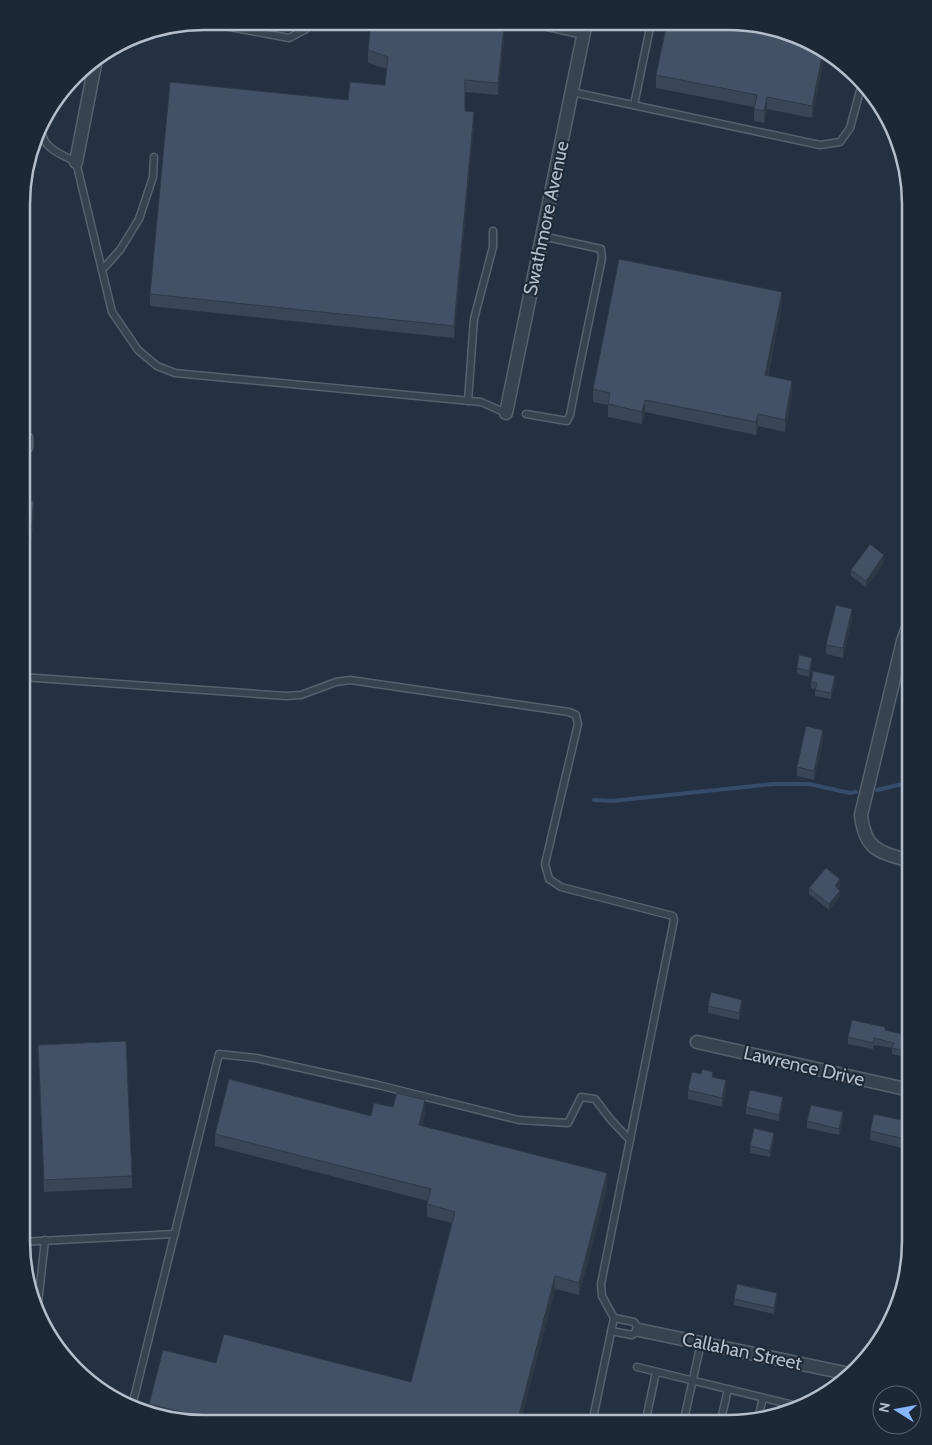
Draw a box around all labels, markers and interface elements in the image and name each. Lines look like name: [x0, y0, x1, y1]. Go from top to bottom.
street label: Swathmore Avenue: [518, 138, 574, 297]
street label: Lawrence Drive: [741, 1041, 867, 1091]
street label: Callahan Street: [680, 1327, 805, 1375]
north arrow: [872, 1385, 922, 1435]
text: N: [874, 1401, 894, 1414]

